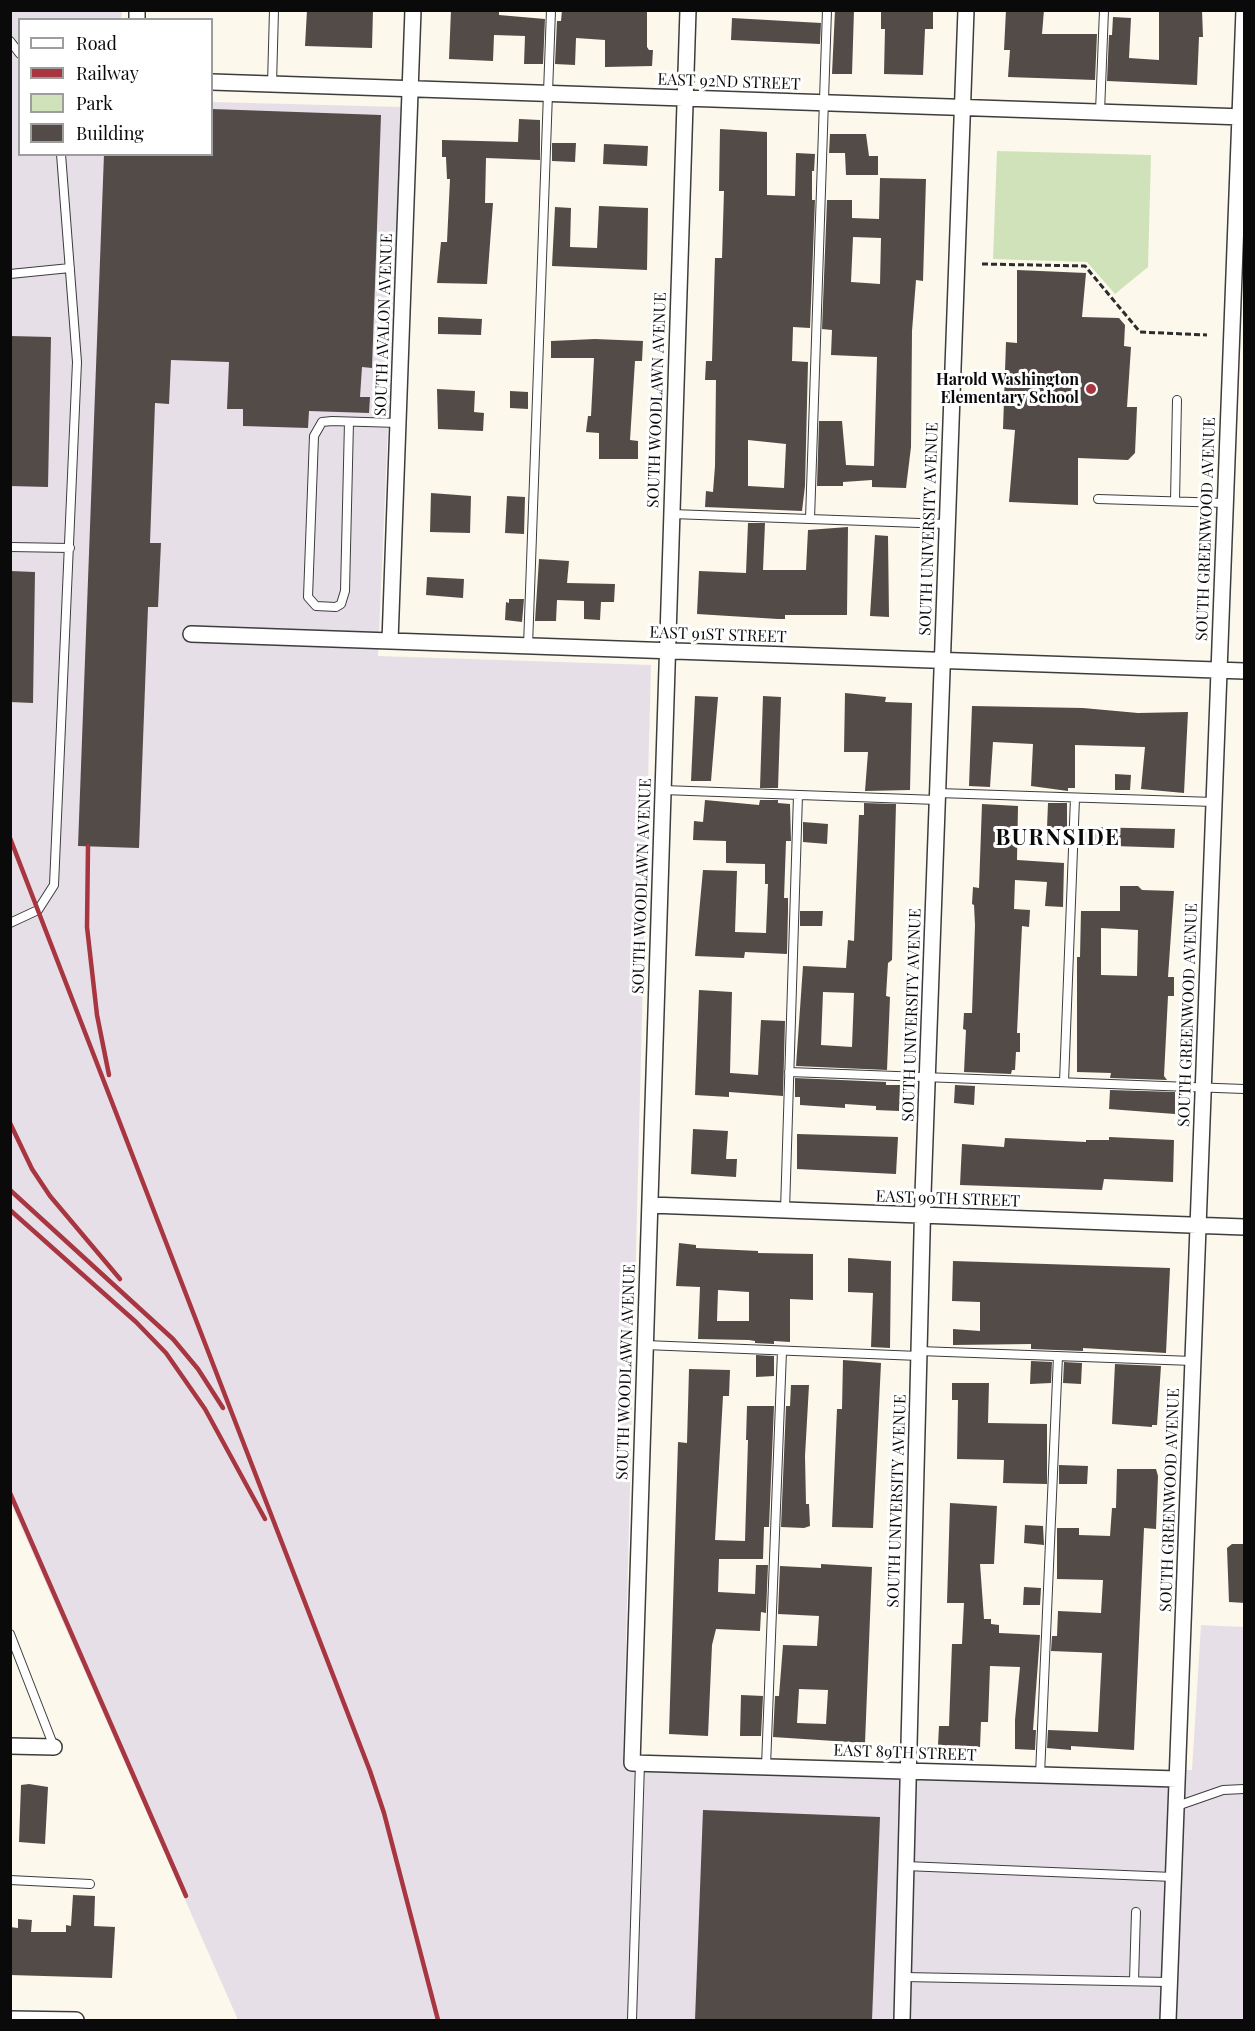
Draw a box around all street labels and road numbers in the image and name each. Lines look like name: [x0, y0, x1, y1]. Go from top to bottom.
street label: EAST 92ND STREET: [657, 70, 801, 94]
street label: SOUTH AVALON AVENUE: [371, 233, 397, 417]
street label: SOUTH WOODLAWN AVENUE: [644, 292, 670, 508]
street label: SOUTH GREENWOOD AVENUE: [1192, 417, 1220, 641]
street label: SOUTH UNIVERSITY AVENUE: [916, 422, 942, 636]
street label: EAST 91ST STREET: [649, 623, 787, 647]
street label: SOUTH WOODLAWN AVENUE: [629, 778, 655, 994]
street label: SOUTH GREENWOOD AVENUE: [1174, 903, 1202, 1127]
street label: SOUTH UNIVERSITY AVENUE: [899, 908, 925, 1122]
street label: EAST 90TH STREET: [875, 1187, 1021, 1211]
street label: SOUTH WOODLAWN AVENUE: [613, 1264, 639, 1480]
street label: SOUTH GREENWOOD AVENUE: [1156, 1388, 1184, 1612]
street label: SOUTH UNIVERSITY AVENUE: [884, 1394, 910, 1608]
street label: EAST 89TH STREET: [833, 1741, 977, 1765]

